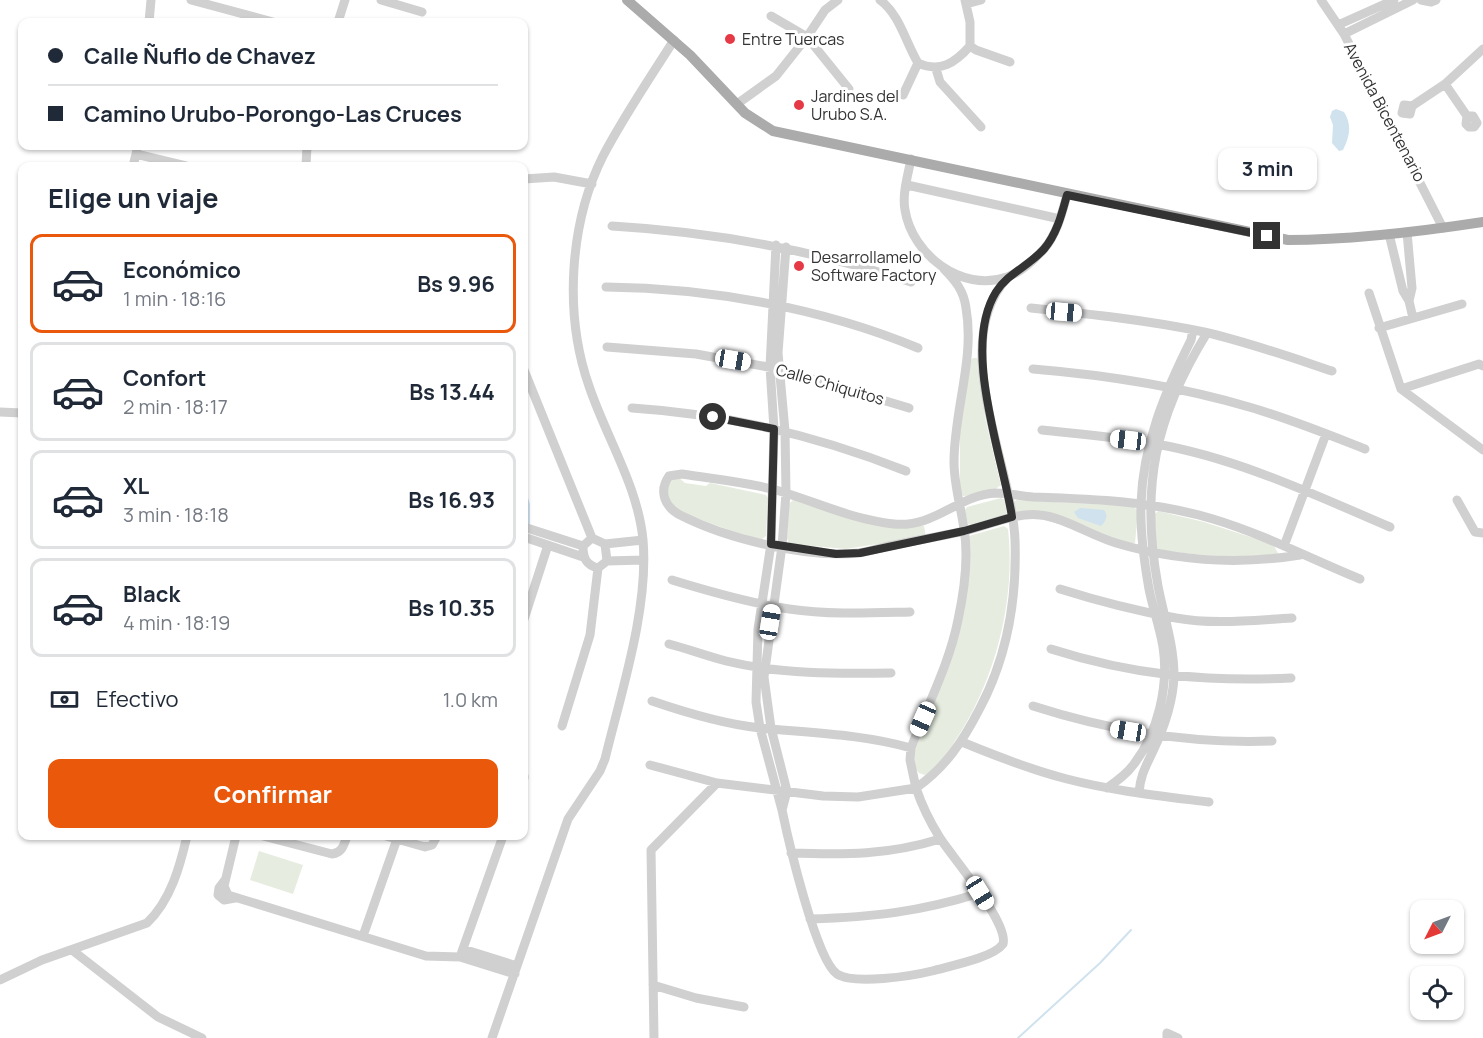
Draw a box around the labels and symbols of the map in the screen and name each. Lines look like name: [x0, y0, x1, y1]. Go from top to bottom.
place label: Entre Tuercas: [742, 28, 845, 50]
marker: Entre Tuercas: [723, 32, 737, 46]
street label: Avenida Bicentenario: [1339, 39, 1431, 185]
place label: Jardines del Urubo S.A.: [811, 85, 899, 125]
marker: Jardines del Urubo S.A.: [792, 98, 806, 112]
callout: 3 min: [1218, 149, 1316, 191]
route end: [1253, 222, 1280, 249]
place label: Desarrollamelo Software Factory: [811, 246, 937, 286]
marker: Desarrollamelo Software Factory: [792, 259, 806, 273]
car: [1045, 301, 1083, 323]
car: [714, 348, 752, 372]
street label: Calle Chiquitos: [773, 358, 887, 410]
route start: [699, 403, 726, 430]
car: [1109, 429, 1147, 451]
car: [758, 603, 782, 641]
car: [907, 699, 939, 739]
car: [1109, 719, 1147, 743]
car: [963, 873, 997, 913]
north arrow: [1410, 900, 1464, 954]

